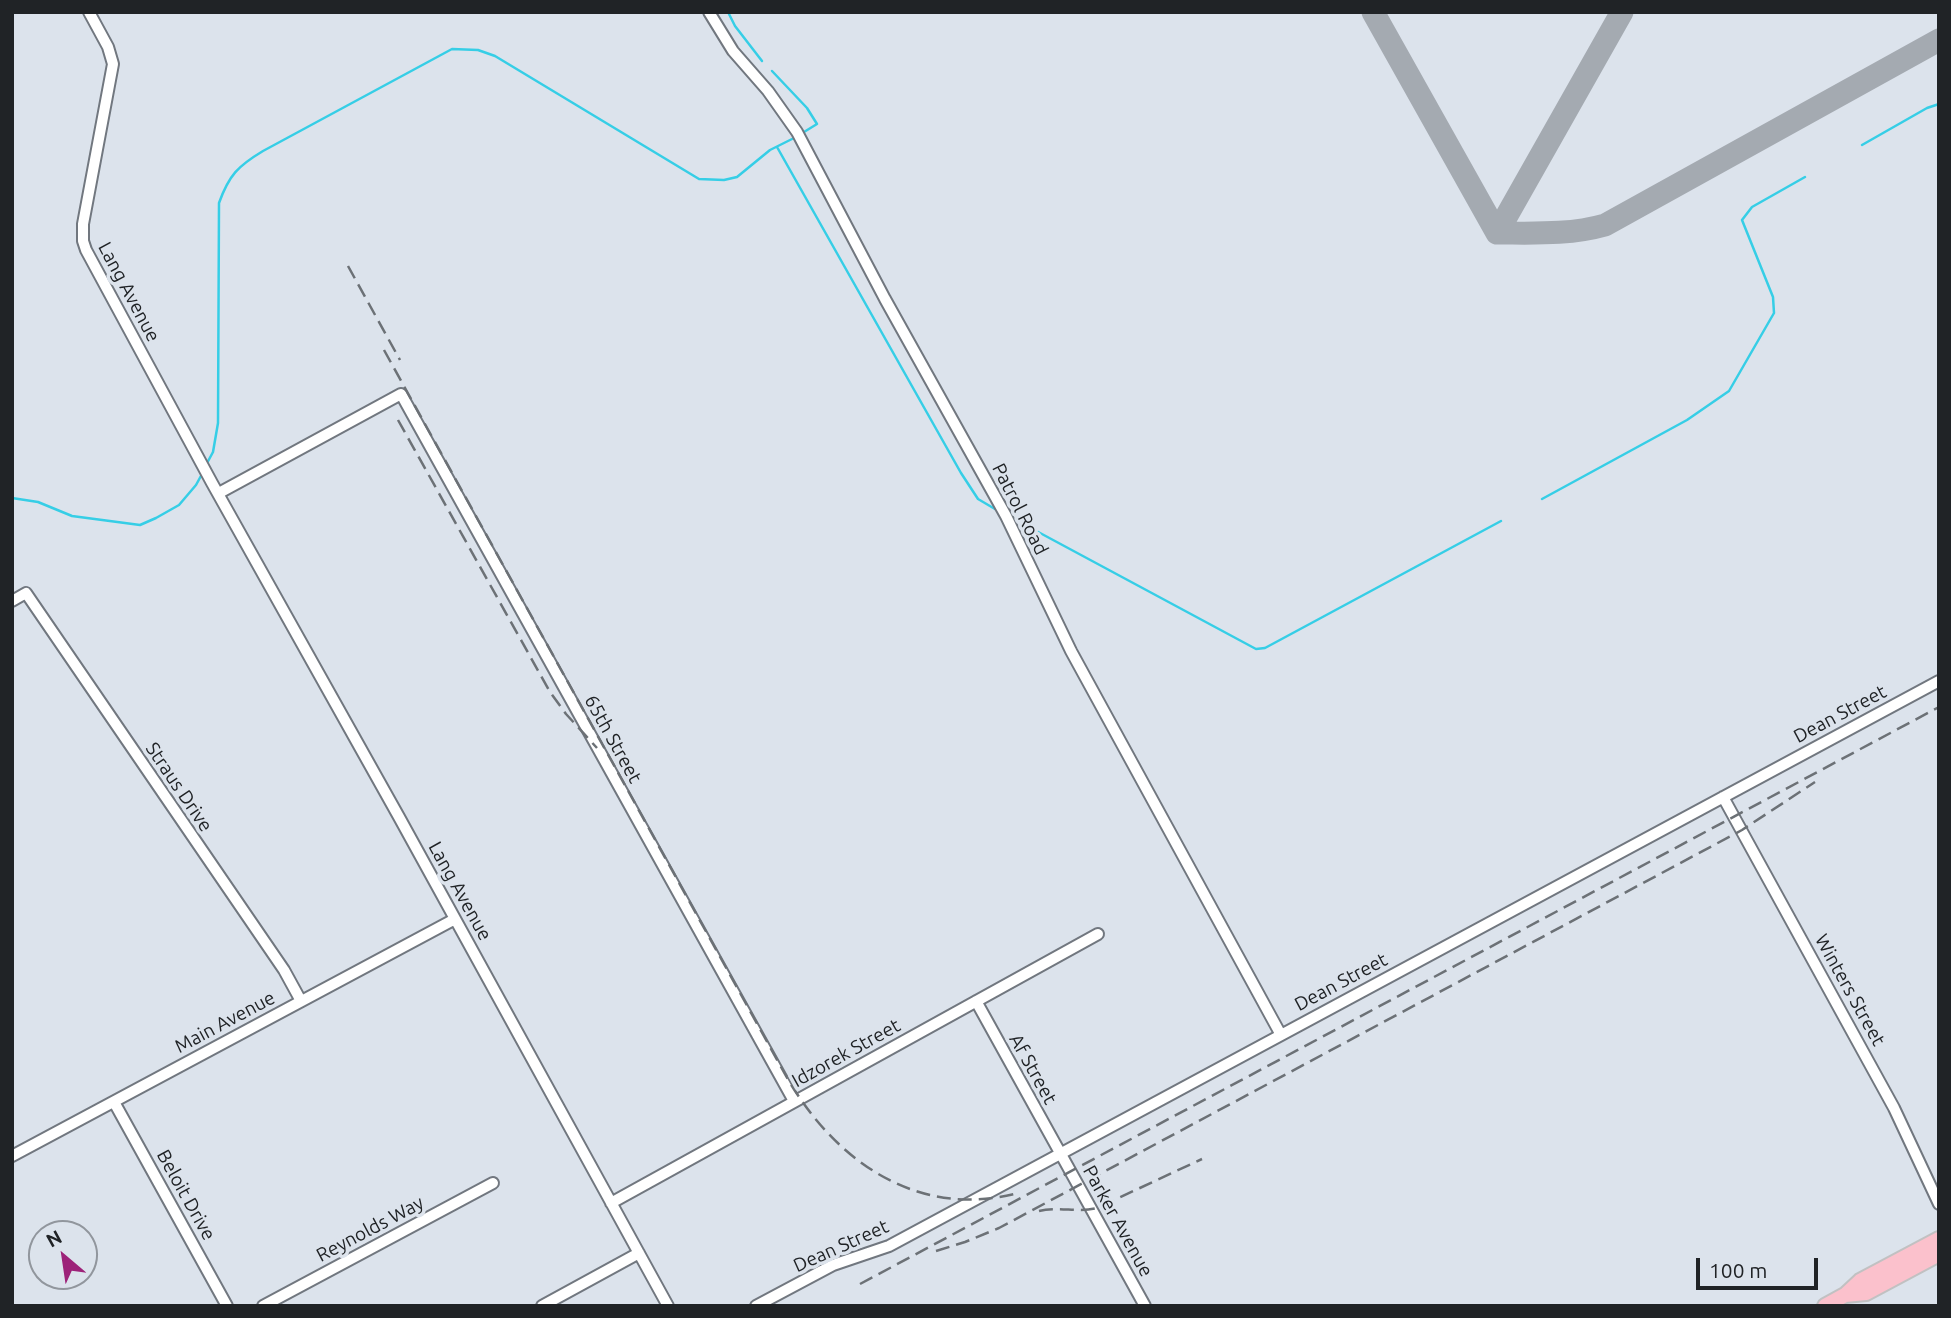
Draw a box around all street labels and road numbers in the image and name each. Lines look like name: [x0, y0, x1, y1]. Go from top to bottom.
street label: Lang Avenue: [93, 238, 165, 346]
street label: Patrol Road: [987, 459, 1053, 559]
street label: Dean Street: [1790, 680, 1890, 748]
street label: 65th Street: [579, 691, 647, 787]
street label: Straus Drive: [141, 738, 217, 836]
street label: Lang Avenue: [423, 838, 497, 944]
street label: Winters Street: [1810, 930, 1890, 1050]
street label: Dean Street: [1291, 948, 1391, 1016]
street label: Main Avenue: [171, 986, 279, 1058]
street label: Idzorek Street: [788, 1014, 904, 1092]
street label: Af Street: [1004, 1030, 1062, 1108]
street label: Beloit Drive: [152, 1146, 220, 1244]
street label: Parker Avenue: [1078, 1161, 1158, 1281]
street label: Reynolds Way: [312, 1191, 428, 1267]
street label: Dean Street: [790, 1215, 892, 1277]

